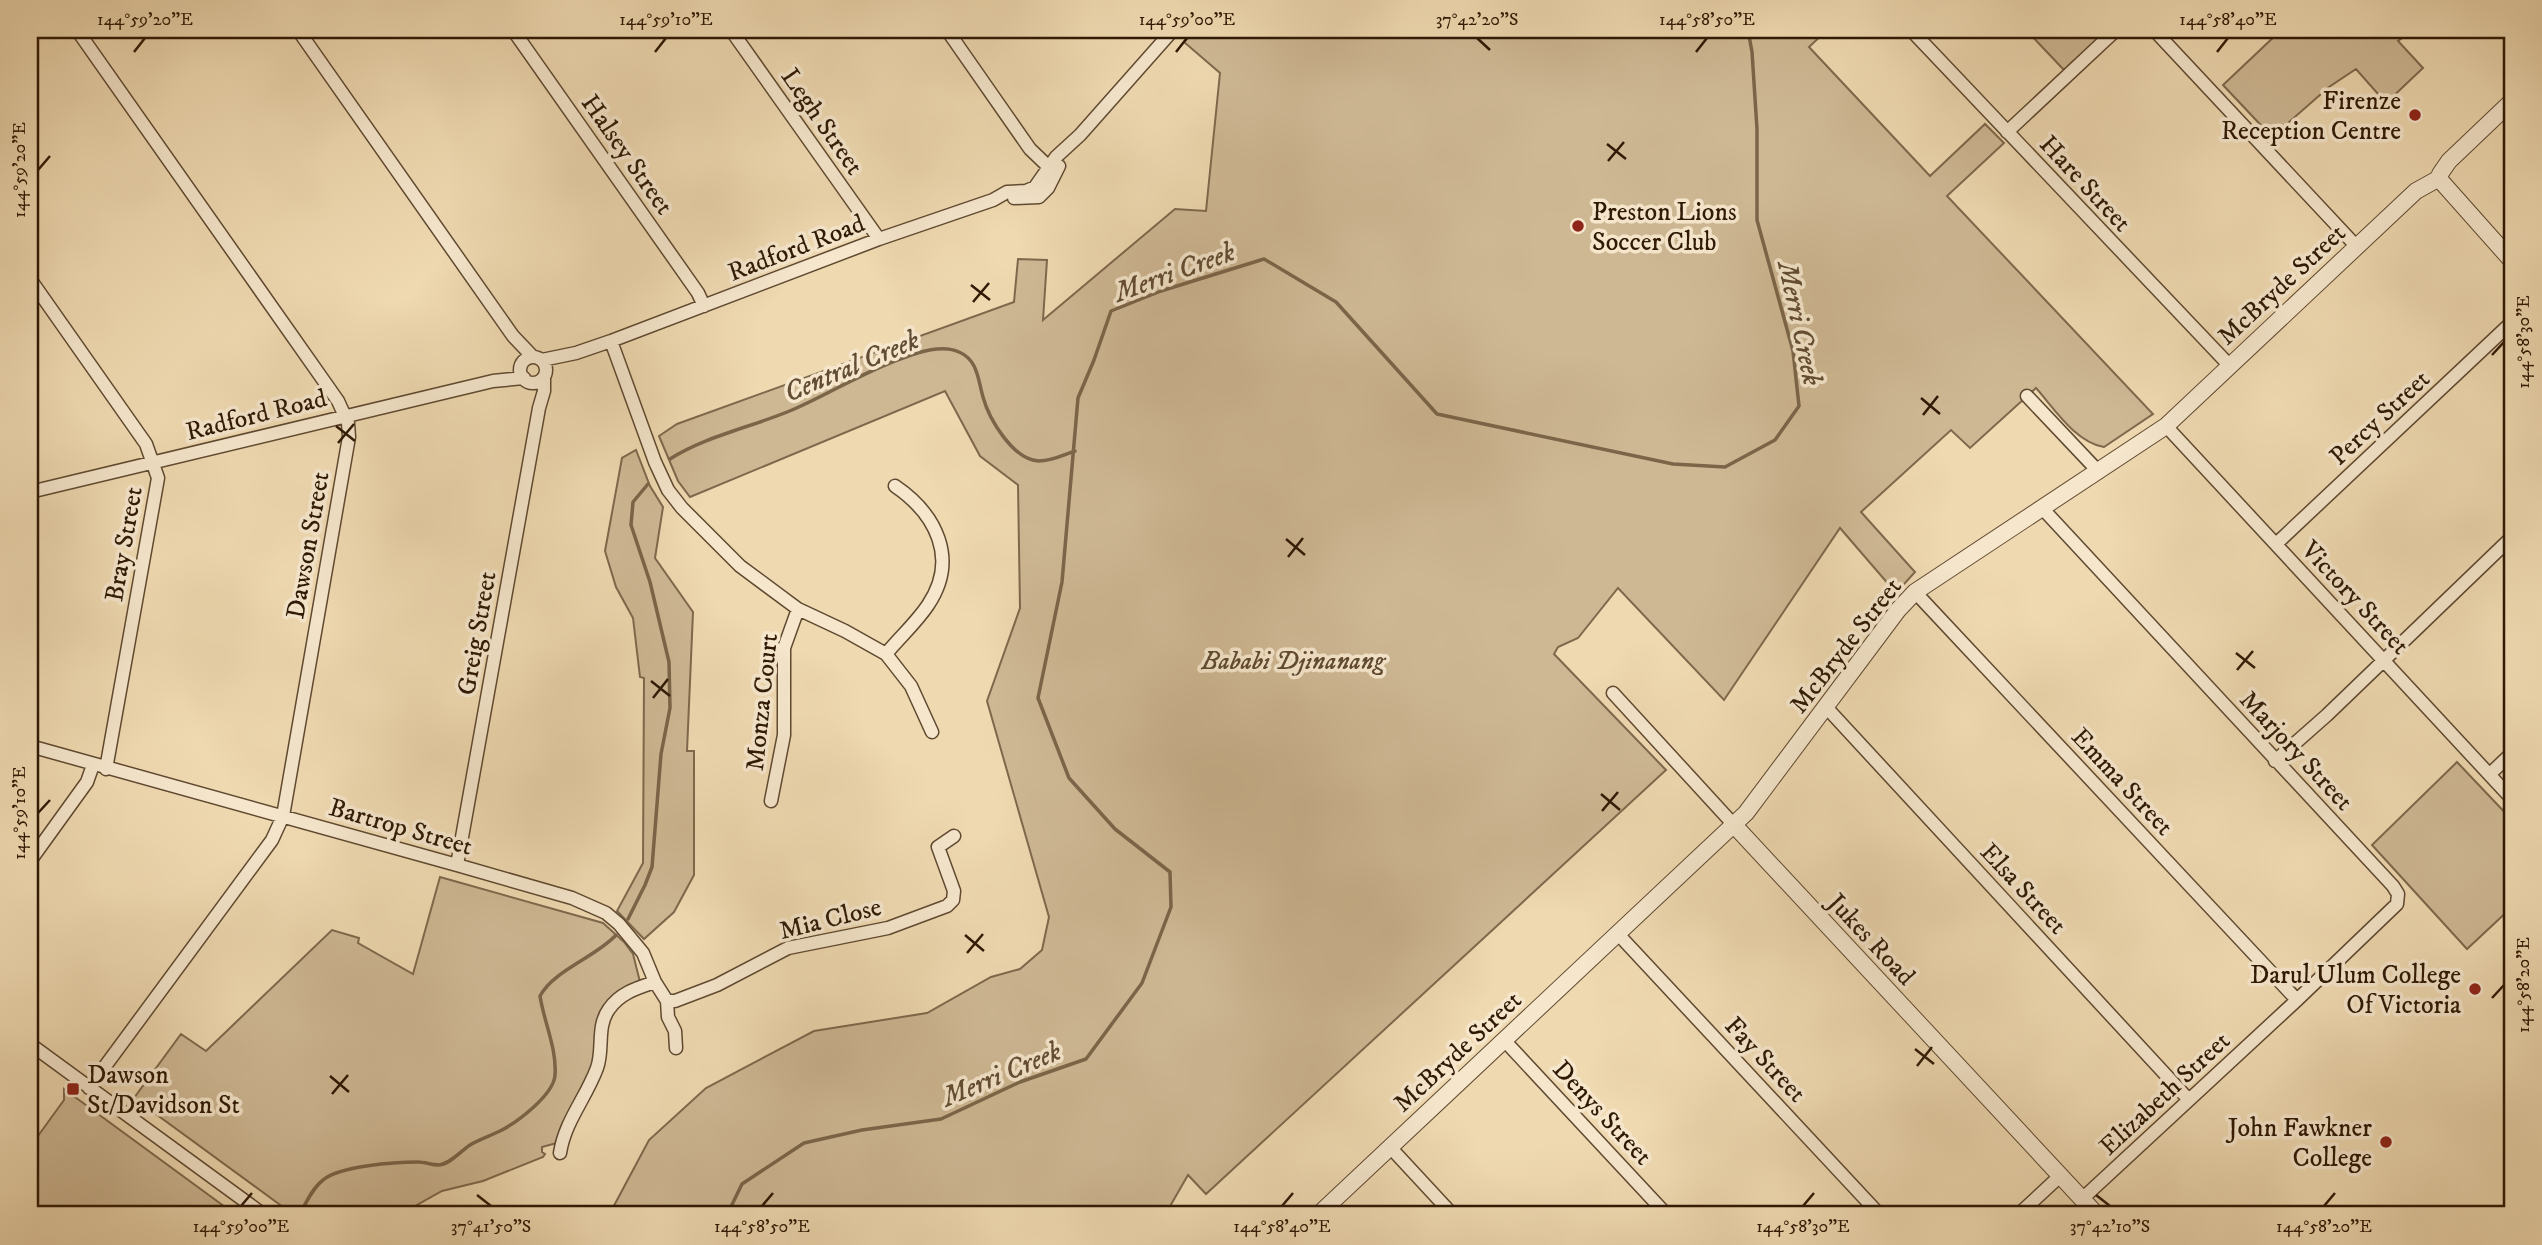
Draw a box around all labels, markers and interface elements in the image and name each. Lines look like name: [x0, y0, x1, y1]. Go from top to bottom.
text: 144°59'20"E: [97, 9, 193, 31]
text: 144°59'10"E: [619, 9, 713, 31]
text: 144°59'00"E: [1139, 9, 1236, 31]
text: 37°42'20"S: [1436, 9, 1518, 31]
text: 144°58'50"E: [1659, 9, 1755, 31]
text: 144°58'40"E: [2179, 9, 2277, 31]
street label: Legh Street: [773, 62, 871, 182]
place label: Firenze Reception Centre: [2221, 85, 2401, 148]
street label: Halsey Street: [573, 88, 680, 221]
marker: Firenze Reception Centre: [2407, 107, 2423, 123]
text: 144°59'20"E: [9, 122, 31, 218]
street label: Hare Street: [2032, 129, 2138, 239]
place label: Preston Lions Soccer Club: [1592, 196, 1737, 259]
street label: Radford Road: [723, 207, 870, 290]
street label: McBryde Street: [2211, 217, 2353, 353]
marker: Preston Lions Soccer Club: [1570, 218, 1586, 234]
water label: Merri Creek: [1107, 234, 1240, 311]
water label: Merri Creek: [1769, 256, 1830, 389]
text: 144°58'30"E: [2513, 295, 2535, 389]
water label: Central Creek: [779, 322, 925, 411]
street label: Percy Street: [2323, 363, 2437, 473]
street label: Radford Road: [183, 382, 330, 449]
street label: Dawson Street: [279, 469, 338, 621]
street label: Bray Street: [98, 484, 151, 604]
street label: Victory Street: [2293, 533, 2416, 662]
street label: Greig Street: [450, 569, 505, 698]
street label: McBryde Street: [1783, 571, 1910, 721]
street label: Monza Court: [739, 632, 786, 773]
park label: Bababi Djinanang: [1200, 645, 1387, 678]
street label: Marjory Street: [2232, 684, 2360, 818]
street label: Emma Street: [2064, 721, 2180, 843]
text: 144°59'10"E: [9, 766, 31, 860]
street label: Bartrop Street: [325, 791, 476, 864]
street label: Elsa Street: [1972, 836, 2074, 942]
street label: Jukes Road: [1819, 886, 1922, 993]
street label: Mia Close: [776, 891, 885, 948]
text: 144°58'20"E: [2513, 937, 2535, 1033]
place label: Darul Ulum College Of Victoria: [2250, 959, 2461, 1022]
marker: Darul Ulum College Of Victoria: [2467, 981, 2483, 997]
street label: McBryde Street: [1387, 984, 1529, 1120]
street label: Fay Street: [1717, 1010, 1813, 1110]
street label: Elizabeth Street: [2093, 1025, 2237, 1163]
water label: Merri Creek: [935, 1034, 1067, 1116]
street label: Denys Street: [1545, 1054, 1659, 1172]
place label: Dawson St/Davidson St: [87, 1059, 240, 1122]
marker: Dawson St/Davidson St: [65, 1081, 81, 1097]
place label: John Fawkner College: [2226, 1112, 2372, 1175]
marker: John Fawkner College: [2378, 1134, 2394, 1150]
text: 144°59'00"E: [193, 1216, 290, 1238]
text: 37°41'50"S: [451, 1216, 531, 1238]
text: 144°58'50"E: [714, 1216, 810, 1238]
text: 144°58'40"E: [1233, 1216, 1331, 1238]
text: 144°58'30"E: [1756, 1216, 1850, 1238]
text: 37°42'10"S: [2070, 1216, 2150, 1238]
text: 144°58'20"E: [2276, 1216, 2372, 1238]

